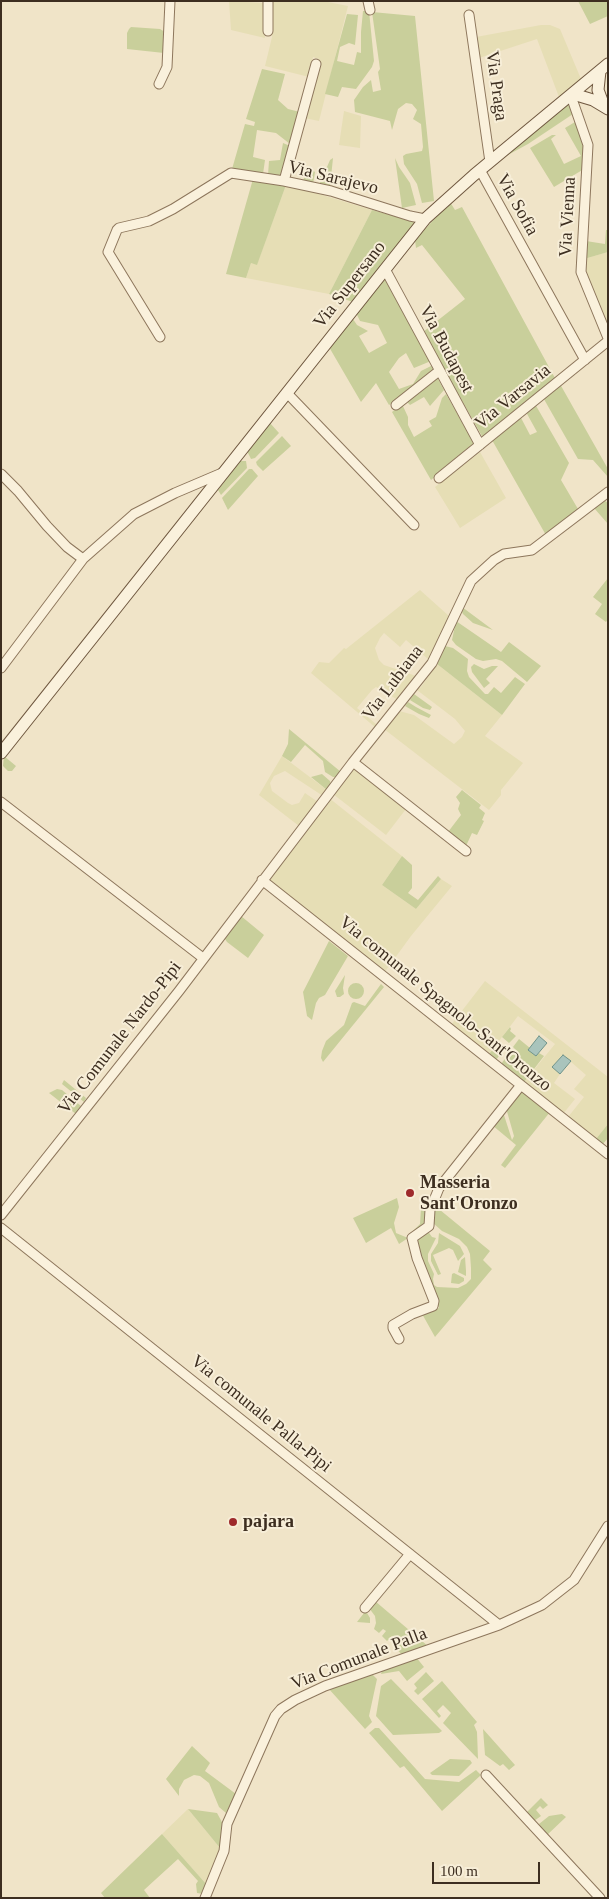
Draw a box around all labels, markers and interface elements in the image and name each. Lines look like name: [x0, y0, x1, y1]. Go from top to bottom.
street label: Via Praga: [480, 50, 512, 122]
street label: Via Sarajevo: [286, 156, 380, 200]
street label: Via Sofia: [491, 170, 543, 240]
street label: Via Vienna: [555, 176, 581, 258]
street label: Via Supersano: [309, 237, 391, 333]
street label: Via Budapest: [414, 301, 478, 397]
street label: Via Varsavia: [471, 360, 555, 434]
street label: Via Lubiana: [358, 641, 428, 725]
street label: Via comunale Spagnolo-Sant'Oronzo: [334, 912, 556, 1096]
street label: Via Comunale Nardo-Pipi: [54, 957, 186, 1119]
place label: Masseria Sant'Oronzo: [420, 1172, 518, 1214]
marker: Masseria Sant'Oronzo: [404, 1187, 416, 1199]
street label: Via comunale Palla-Pipi: [186, 1351, 336, 1477]
place label: pajara: [243, 1511, 294, 1533]
marker: pajara: [227, 1516, 239, 1528]
street label: Via Comunale Palla: [288, 1623, 430, 1695]
scale bar: [434, 1852, 542, 1884]
text: 100 m: [440, 1863, 478, 1879]

